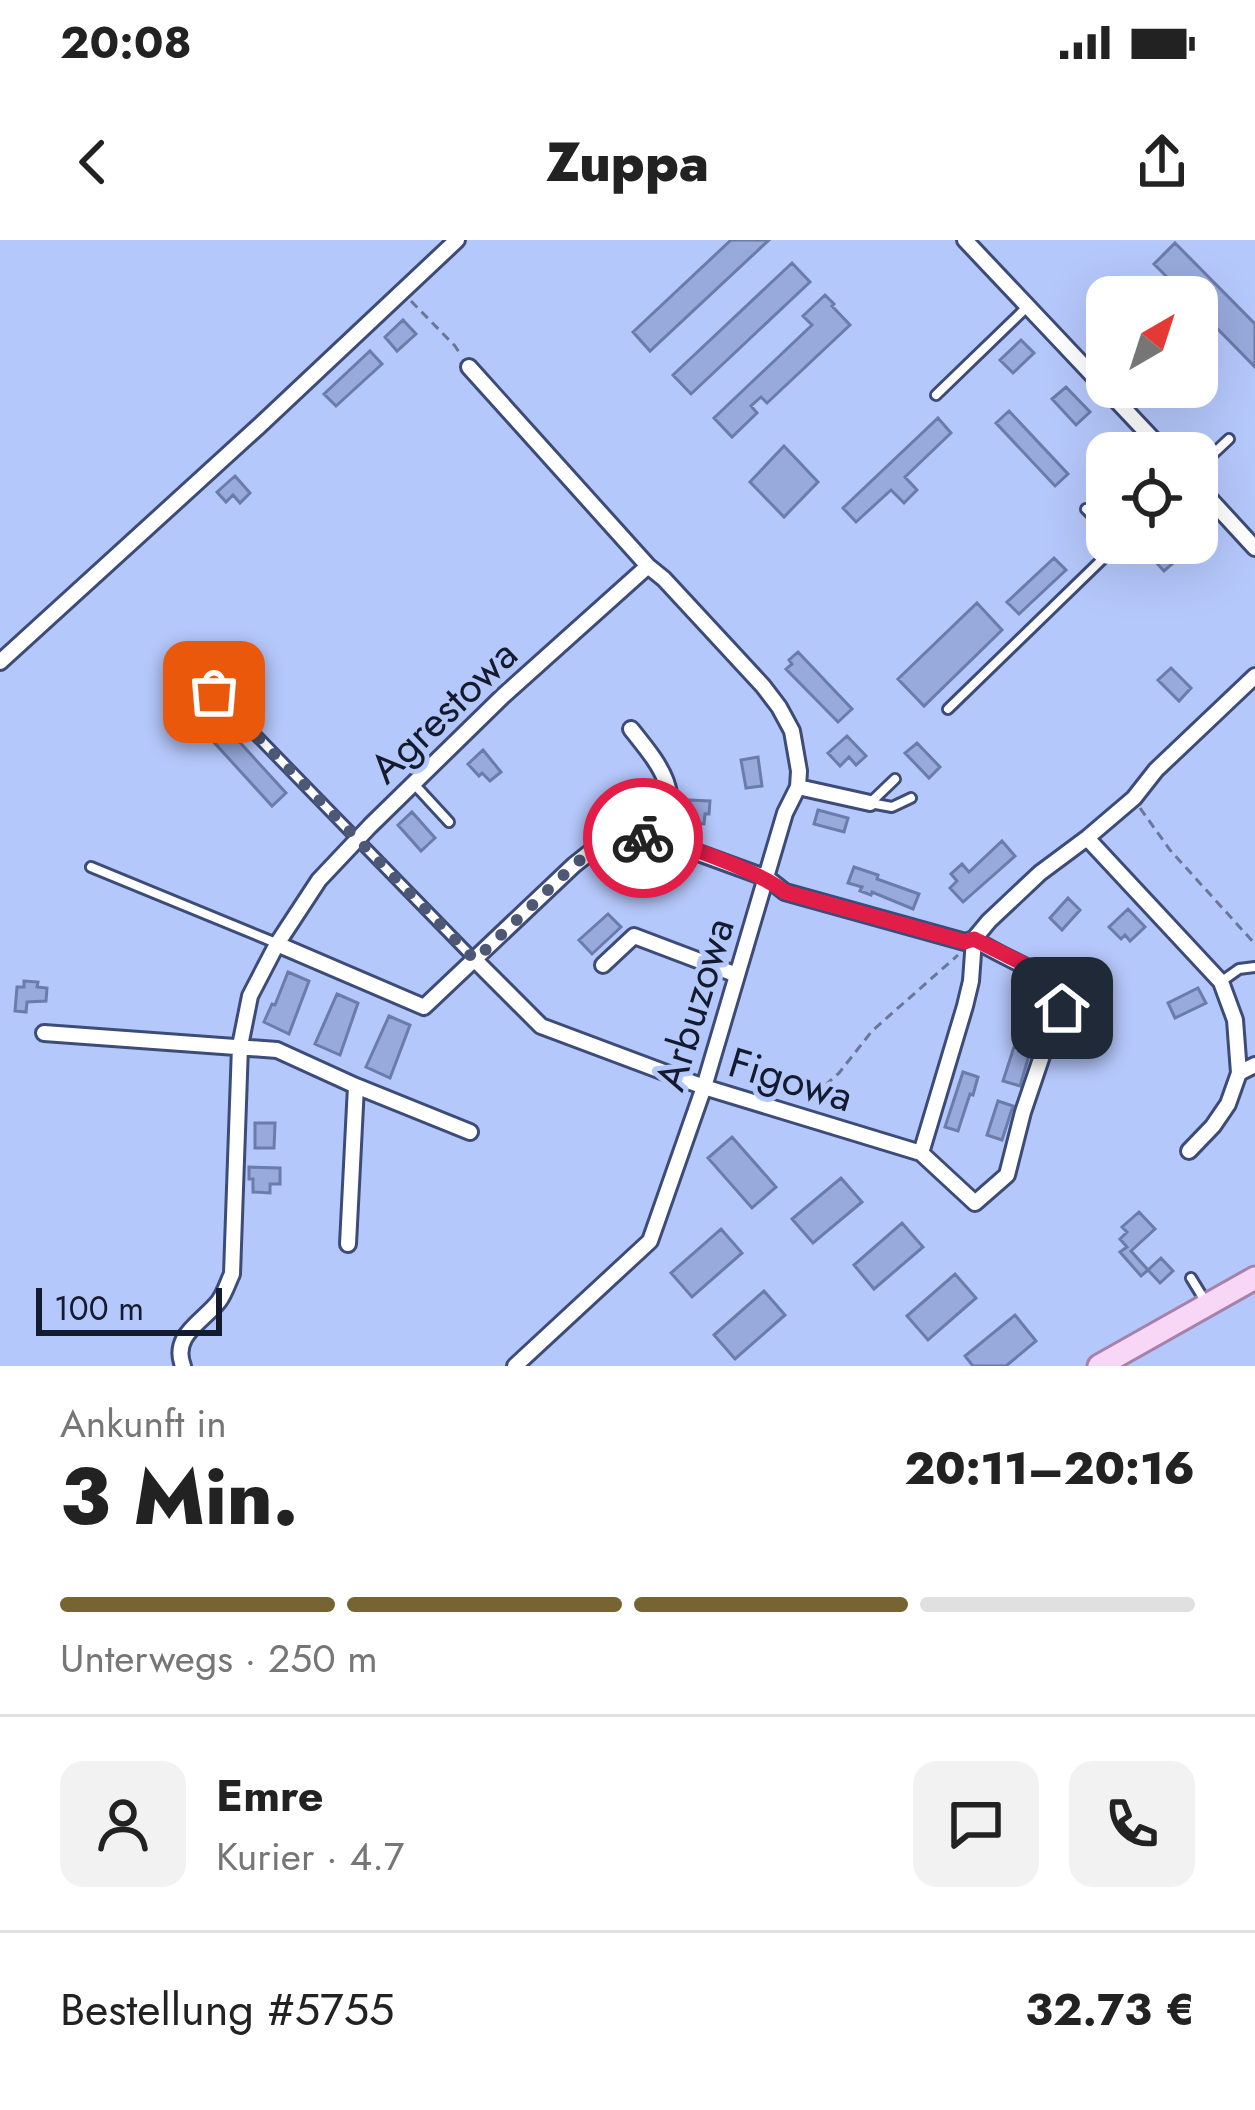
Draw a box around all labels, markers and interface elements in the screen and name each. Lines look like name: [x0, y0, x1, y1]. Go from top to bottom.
text: 20:08: [60, 10, 192, 75]
text: Zuppa: [546, 123, 709, 201]
icon: back: [60, 129, 126, 195]
icon: share: [1129, 129, 1195, 195]
north arrow: [1086, 276, 1218, 408]
map controls: [1086, 276, 1218, 564]
button: locate: [1086, 432, 1218, 564]
street label: Agrestowa: [356, 625, 531, 798]
pin: [163, 641, 265, 743]
icon: bag: [181, 659, 247, 725]
courier: [583, 778, 703, 898]
icon: bike: [610, 805, 676, 871]
street label: Arbuzowa: [639, 910, 750, 1098]
pin: [1011, 957, 1113, 1059]
icon: home: [1029, 975, 1095, 1041]
street label: Figowa: [721, 1032, 860, 1127]
scale bar: [36, 1282, 222, 1335]
text: 100 m: [54, 1285, 144, 1332]
text: Ankunft in: [60, 1395, 227, 1452]
text: 20:11–20:16: [904, 1436, 1195, 1501]
text: 3 Min.: [60, 1441, 299, 1553]
text: Unterwegs · 250 m: [60, 1630, 378, 1687]
button: person: [60, 1761, 186, 1887]
button: chat: [913, 1761, 1039, 1887]
button: phone: [1069, 1761, 1195, 1887]
text: Emre: [216, 1763, 324, 1828]
text: Kurier · 4.7: [216, 1828, 404, 1885]
text: Bestellung #5755: [60, 1977, 395, 2042]
text: 32.73 €: [1025, 1977, 1195, 2042]

